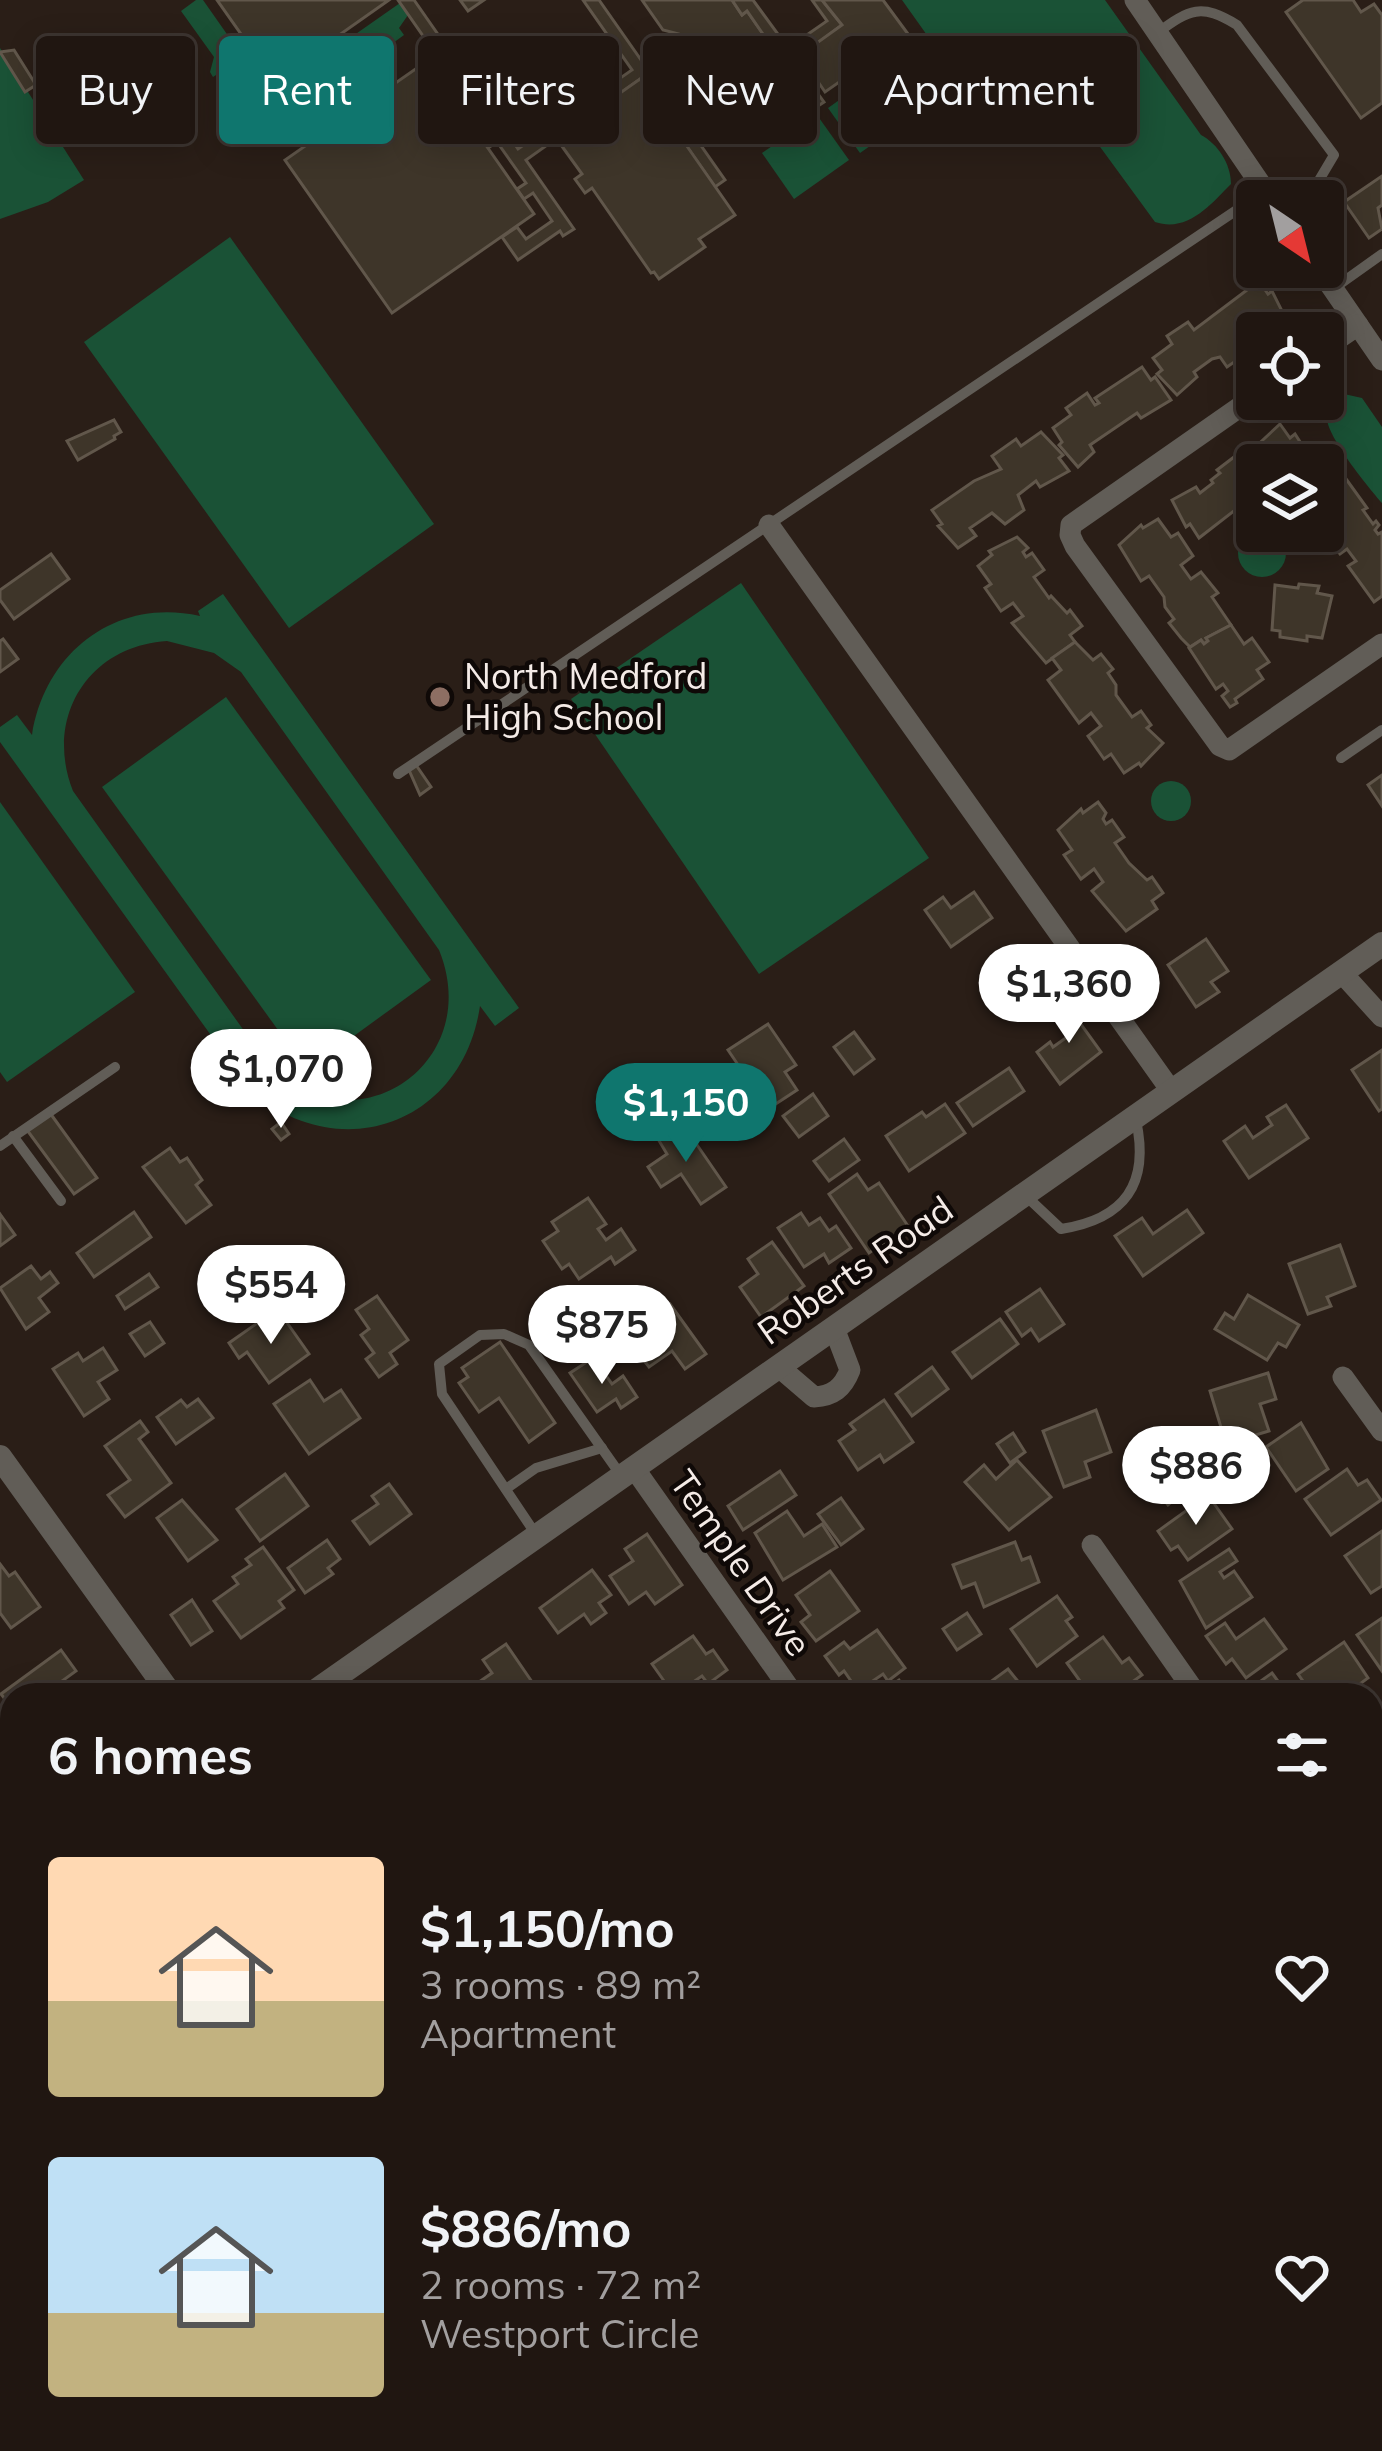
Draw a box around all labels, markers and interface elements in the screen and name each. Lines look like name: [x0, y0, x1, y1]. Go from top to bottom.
chip: Buy: [36, 36, 195, 144]
chip: Rent: [219, 36, 394, 144]
chip: Filters: [418, 36, 619, 144]
chip: New: [643, 36, 817, 144]
chip: Apartment: [841, 36, 1137, 144]
north arrow: [1236, 180, 1344, 288]
map controls: [1236, 180, 1344, 552]
button: locate: [1236, 312, 1344, 420]
button: layers: [1236, 444, 1344, 552]
place label: North Medford High School: [464, 653, 707, 739]
marker: North Medford High School: [427, 684, 453, 710]
pin: $1,360: [971, 944, 1167, 1046]
text: $1,360: [1006, 958, 1132, 1007]
pin: $1,070: [183, 1029, 379, 1131]
text: $1,070: [218, 1043, 344, 1092]
pin: $1,150: [588, 1063, 784, 1165]
text: $1,150: [623, 1077, 749, 1126]
street label: Roberts Road: [748, 1186, 961, 1354]
pin: $554: [200, 1245, 342, 1347]
text: $554: [224, 1259, 318, 1308]
pin: $875: [531, 1285, 673, 1387]
text: $875: [555, 1299, 649, 1348]
pin: $886: [1125, 1426, 1267, 1528]
text: $886: [1149, 1440, 1243, 1489]
street label: Temple Drive: [661, 1461, 822, 1664]
icon: filters: [1269, 1722, 1335, 1788]
text: 6 homes: [48, 1723, 253, 1787]
text: $1,150/mo: [420, 1896, 675, 1960]
icon: home: [144, 1905, 288, 2049]
icon: heart: [1269, 1944, 1335, 2010]
text: 3 rooms · 89 m²: [420, 1960, 701, 2009]
text: Apartment: [420, 2009, 616, 2058]
text: $886/mo: [420, 2196, 632, 2260]
icon: home: [144, 2205, 288, 2349]
icon: heart: [1269, 2244, 1335, 2310]
text: 2 rooms · 72 m²: [420, 2260, 701, 2309]
text: Westport Circle: [420, 2309, 699, 2358]

